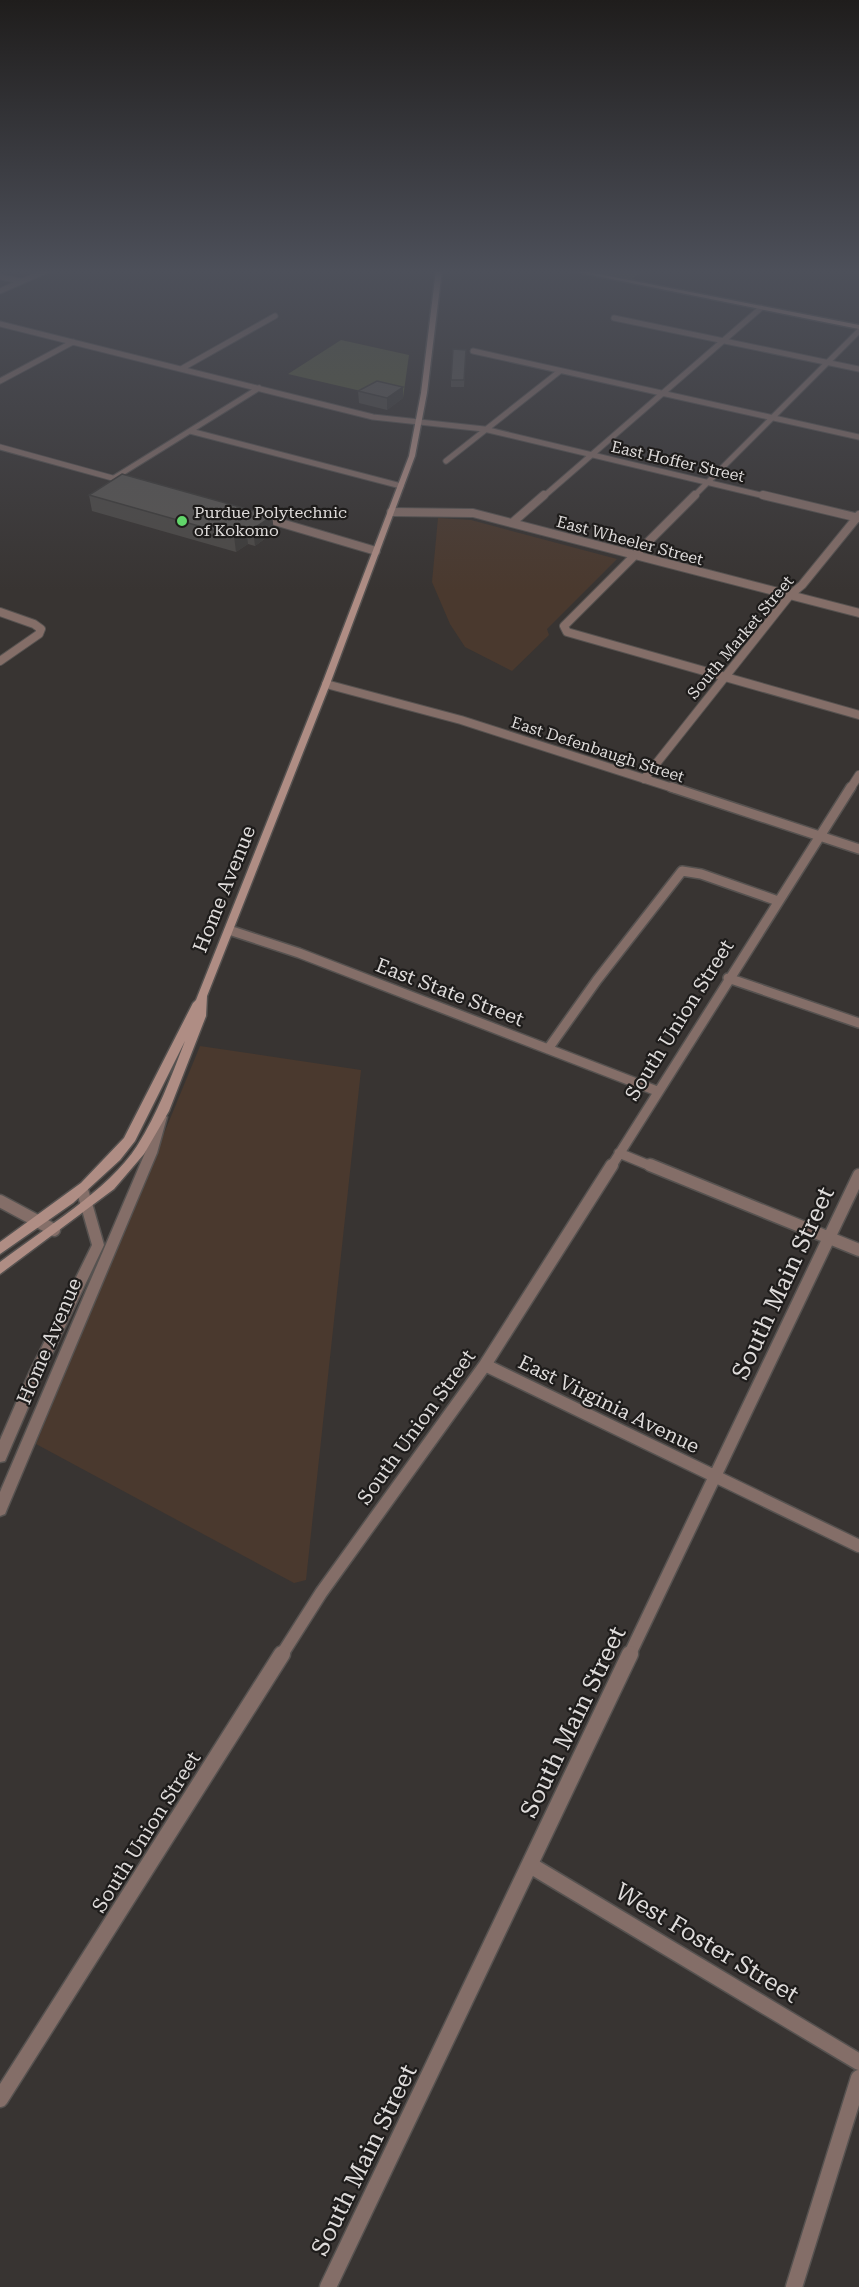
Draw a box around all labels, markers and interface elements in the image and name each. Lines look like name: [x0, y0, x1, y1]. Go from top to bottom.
street label: East Hoffer Street: [609, 437, 746, 486]
place label: Purdue Polytechnic of Kokomo: [194, 503, 347, 540]
street label: East Wheeler Street: [554, 512, 705, 569]
marker: Purdue Polytechnic of Kokomo: [175, 514, 189, 528]
street label: South Market Street: [683, 572, 798, 703]
street label: East Defenbaugh Street: [509, 712, 687, 786]
street label: Home Avenue: [188, 822, 260, 956]
street label: South Union Street: [620, 935, 739, 1105]
street label: East State Street: [373, 953, 528, 1031]
street label: South Main Street: [726, 1182, 840, 1384]
street label: Home Avenue: [12, 1274, 86, 1408]
street label: South Union Street: [352, 1344, 481, 1509]
street label: East Virginia Avenue: [514, 1350, 704, 1458]
street label: South Main Street: [515, 1622, 631, 1822]
street label: South Union Street: [87, 1747, 206, 1917]
street label: West Foster Street: [610, 1877, 804, 2009]
street label: South Main Street: [306, 2060, 422, 2260]

